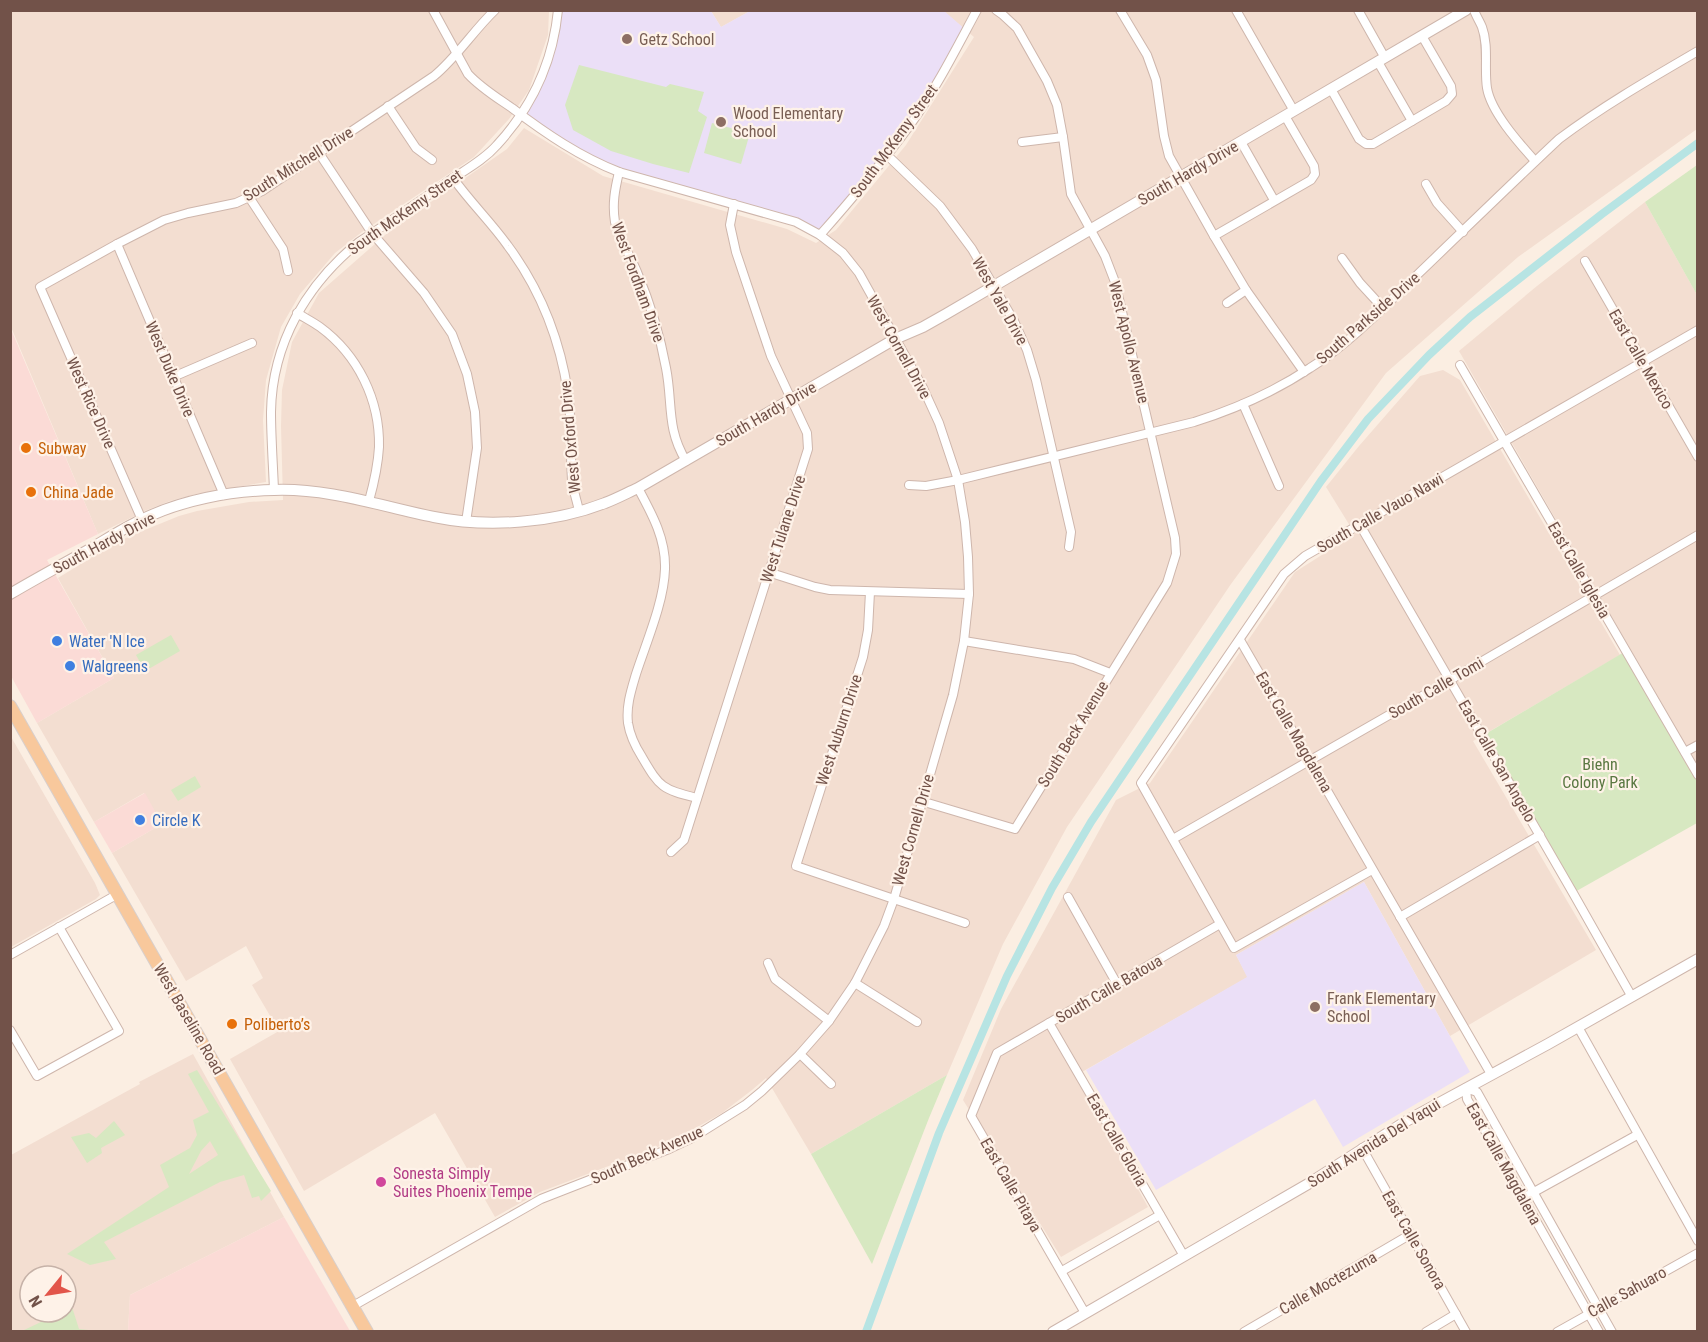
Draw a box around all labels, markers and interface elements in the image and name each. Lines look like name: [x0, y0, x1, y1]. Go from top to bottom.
place label: Getz School: [639, 30, 715, 49]
marker: Getz School: [620, 32, 634, 46]
street label: South McKemy Street: [846, 80, 942, 201]
place label: Wood Elementary School: [733, 104, 843, 141]
marker: Wood Elementary School: [714, 115, 728, 129]
street label: South Mitchell Drive: [239, 122, 357, 206]
street label: South Hardy Drive: [1134, 137, 1242, 209]
street label: South McKemy Street: [344, 165, 466, 259]
street label: West Fordham Drive: [607, 219, 669, 345]
street label: West Yale Drive: [968, 254, 1032, 348]
street label: South Parkside Drive: [1312, 268, 1424, 368]
street label: West Apollo Avenue: [1105, 279, 1153, 405]
street label: West Cornell Drive: [863, 292, 935, 402]
street label: East Calle Mexico: [1605, 306, 1677, 412]
street label: West Duke Drive: [141, 318, 199, 420]
street label: West Rice Drive: [62, 354, 120, 452]
street label: South Hardy Drive: [712, 378, 820, 450]
street label: West Oxford Drive: [556, 380, 584, 494]
place label: Subway: [38, 439, 87, 458]
marker: Subway: [19, 441, 33, 455]
street label: South Calle Vauo Nawi: [1313, 469, 1447, 557]
street label: West Tulane Drive: [757, 473, 809, 585]
place label: China Jade: [43, 483, 113, 502]
marker: China Jade: [24, 485, 38, 499]
street label: South Hardy Drive: [50, 508, 158, 578]
street label: East Calle Iglesia: [1544, 518, 1614, 622]
place label: Water 'N Ice: [69, 632, 145, 651]
marker: Water 'N Ice: [50, 634, 64, 648]
street label: South Calle Tomi: [1385, 653, 1487, 723]
place label: Walgreens: [82, 657, 148, 676]
marker: Walgreens: [63, 659, 77, 673]
street label: East Calle Magdalena: [1252, 668, 1336, 796]
street label: West Auburn Drive: [812, 672, 866, 788]
street label: South Beck Avenue: [1034, 677, 1112, 791]
street label: East Calle San Angelo: [1454, 696, 1540, 826]
park label: Biehn Colony Park: [1562, 755, 1639, 792]
street label: West Cornell Drive: [888, 772, 938, 888]
place label: Circle K: [152, 811, 201, 830]
marker: Circle K: [133, 813, 147, 827]
street label: South Calle Batoua: [1052, 951, 1166, 1027]
street label: West Baseline Road: [150, 960, 228, 1078]
place label: Frank Elementary School: [1327, 989, 1436, 1026]
marker: Frank Elementary School: [1308, 1000, 1322, 1014]
place label: Poliberto’s: [244, 1015, 310, 1034]
marker: Poliberto’s: [225, 1017, 239, 1031]
street label: East Calle Gloria: [1083, 1090, 1151, 1190]
street label: South Avenida Del Yaqui: [1304, 1094, 1444, 1192]
street label: East Calle Magdalena: [1463, 1100, 1545, 1228]
street label: South Beck Avenue: [588, 1122, 706, 1188]
street label: East Calle Pitaya: [976, 1135, 1046, 1235]
place label: Sonesta Simply Suites Phoenix Tempe: [393, 1164, 532, 1201]
marker: Sonesta Simply Suites Phoenix Tempe: [374, 1175, 388, 1189]
street label: East Calle Sonora: [1378, 1187, 1450, 1293]
street label: Calle Moctezuma: [1276, 1247, 1380, 1319]
street label: Calle Sahuaro: [1584, 1263, 1670, 1321]
north arrow: [18, 1264, 78, 1324]
text: N: [25, 1292, 46, 1310]

